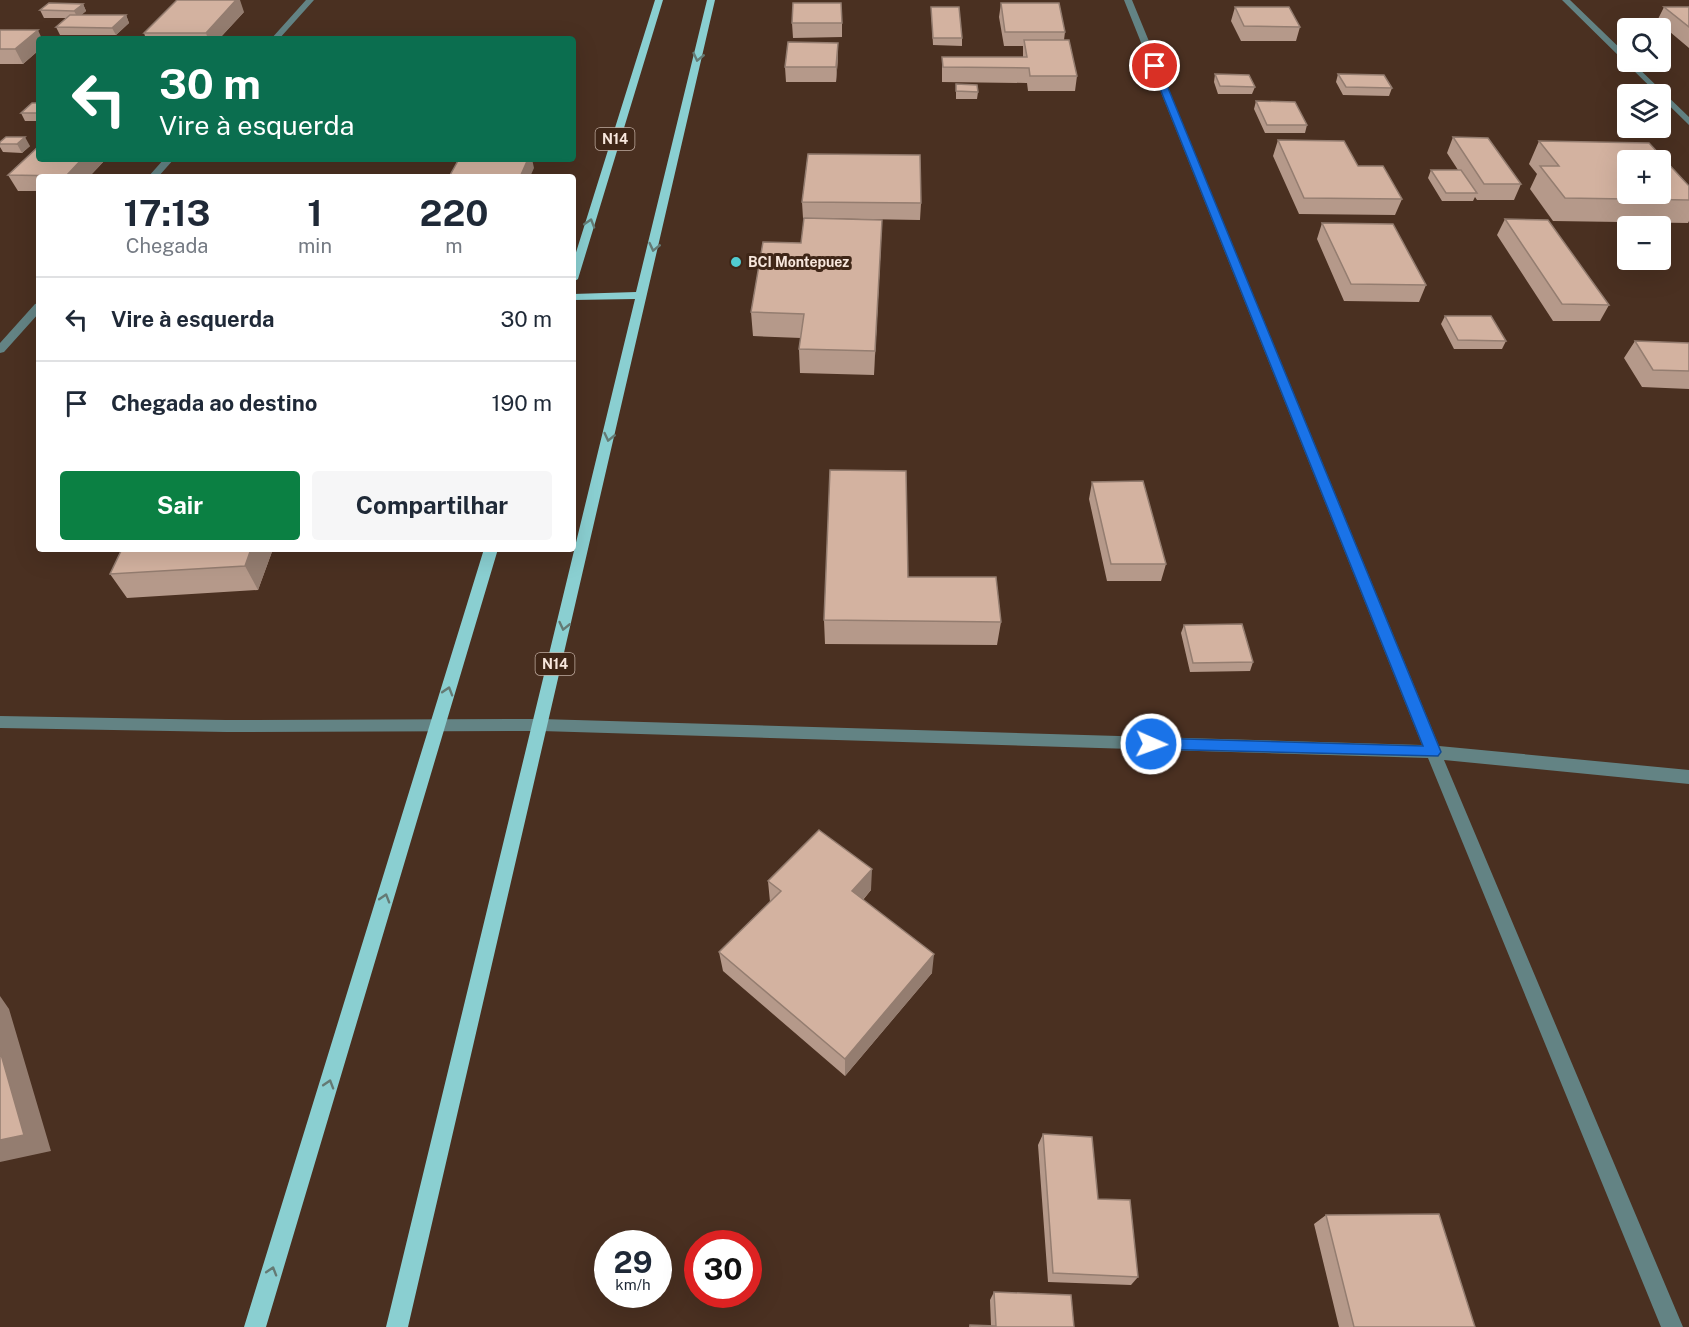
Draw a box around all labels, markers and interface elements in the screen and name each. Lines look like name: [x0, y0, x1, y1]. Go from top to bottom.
map controls: [1617, 18, 1671, 270]
button: search: [1617, 18, 1671, 72]
pin: [1129, 40, 1180, 91]
icon: arrive: [1138, 49, 1171, 82]
one-way arrow: [692, 52, 705, 62]
text: 30 m: [159, 59, 261, 108]
icon: left: [60, 60, 138, 138]
button: layers: [1617, 84, 1671, 138]
text: Vire à esquerda: [159, 109, 354, 141]
road number: N14: [596, 128, 634, 150]
button: +: [1617, 150, 1671, 204]
text: 17:13: [124, 192, 211, 234]
text: 1: [307, 192, 323, 234]
text: 220: [420, 192, 488, 234]
button: −: [1617, 216, 1671, 270]
one-way arrow: [583, 218, 595, 229]
text: Chegada: [126, 234, 208, 258]
text: min: [298, 234, 332, 258]
text: m: [445, 234, 463, 258]
one-way arrow: [648, 242, 661, 252]
place label: BCI Montepuez: [748, 254, 849, 270]
marker: BCI Montepuez: [729, 255, 743, 269]
icon: left: [60, 303, 93, 336]
text: Vire à esquerda: [111, 306, 275, 332]
text: 30 m: [500, 306, 552, 332]
icon: arrive: [60, 387, 93, 420]
text: Chegada ao destino: [111, 390, 317, 416]
text: 190 m: [492, 390, 552, 416]
one-way arrow: [604, 432, 617, 442]
button: Sair: [60, 471, 300, 540]
button: Compartilhar: [312, 471, 552, 540]
one-way arrow: [558, 621, 571, 631]
road number: N14: [536, 653, 574, 675]
one-way arrow: [441, 686, 453, 697]
position arrow: [1119, 712, 1183, 776]
one-way arrow: [378, 893, 390, 904]
one-way arrow: [322, 1079, 334, 1090]
speed limit sign: 30: [684, 1230, 762, 1308]
text: 29: [614, 1244, 652, 1280]
one-way arrow: [265, 1266, 277, 1277]
text: km/h: [615, 1276, 651, 1293]

